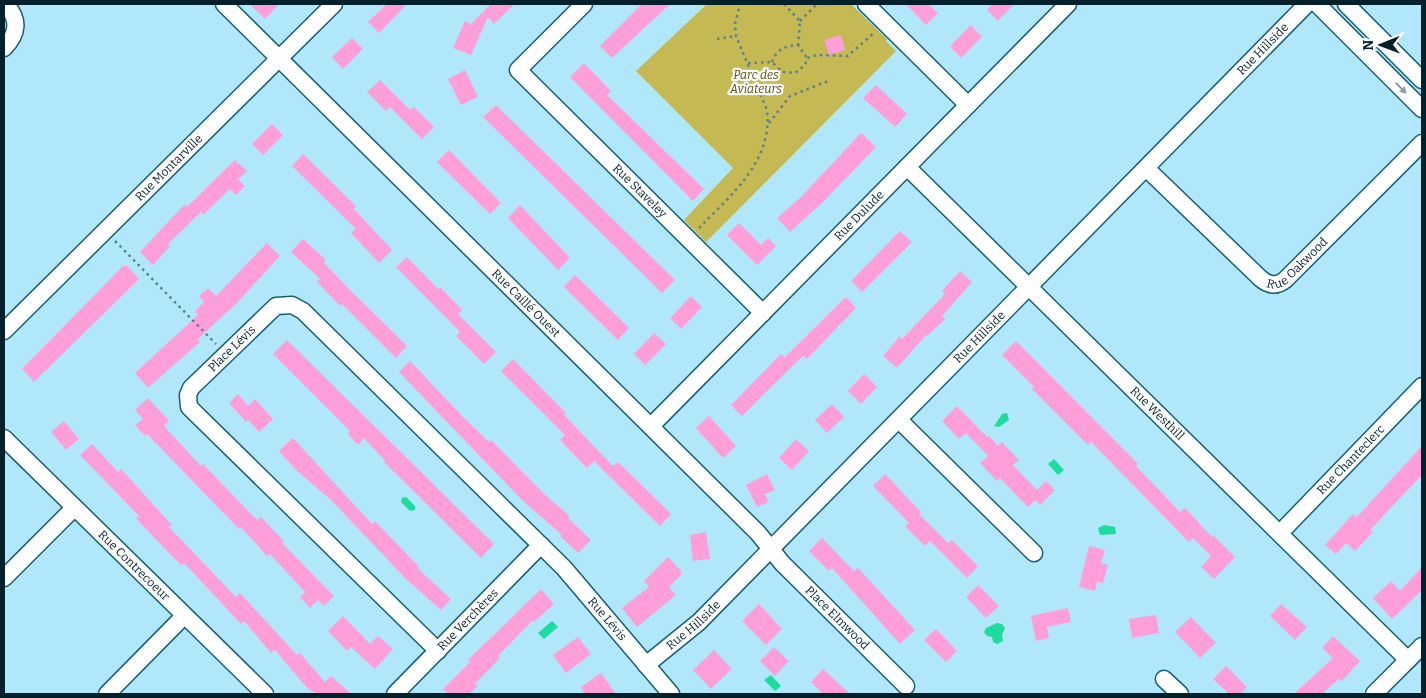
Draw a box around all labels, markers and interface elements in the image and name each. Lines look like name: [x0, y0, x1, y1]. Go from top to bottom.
street label: Rue Hillside: [1234, 20, 1291, 78]
north arrow: [1356, 20, 1406, 70]
text: N: [1360, 39, 1377, 51]
park label: Parc des Aviateurs: [729, 68, 782, 96]
one-way arrow: [1395, 82, 1407, 94]
street label: Rue Montarville: [132, 132, 205, 204]
street label: Rue Staveley: [610, 161, 670, 221]
street label: Rue Dulude: [831, 188, 887, 243]
street label: Rue Oakwood: [1265, 235, 1330, 292]
street label: Rue Caillé Ouest: [489, 266, 564, 340]
street label: Rue Hillside: [951, 308, 1008, 366]
street label: Place Lévis: [205, 323, 259, 375]
street label: Rue Westhill: [1127, 384, 1187, 443]
street label: Rue Chanteclerc: [1314, 422, 1388, 497]
street label: Rue Contrecoeur: [95, 527, 173, 604]
street label: Place Elmwood: [803, 583, 872, 652]
street label: Rue Verchères: [435, 586, 501, 653]
street label: Rue Lévis: [585, 594, 630, 644]
street label: Rue Hillside: [664, 598, 723, 653]

